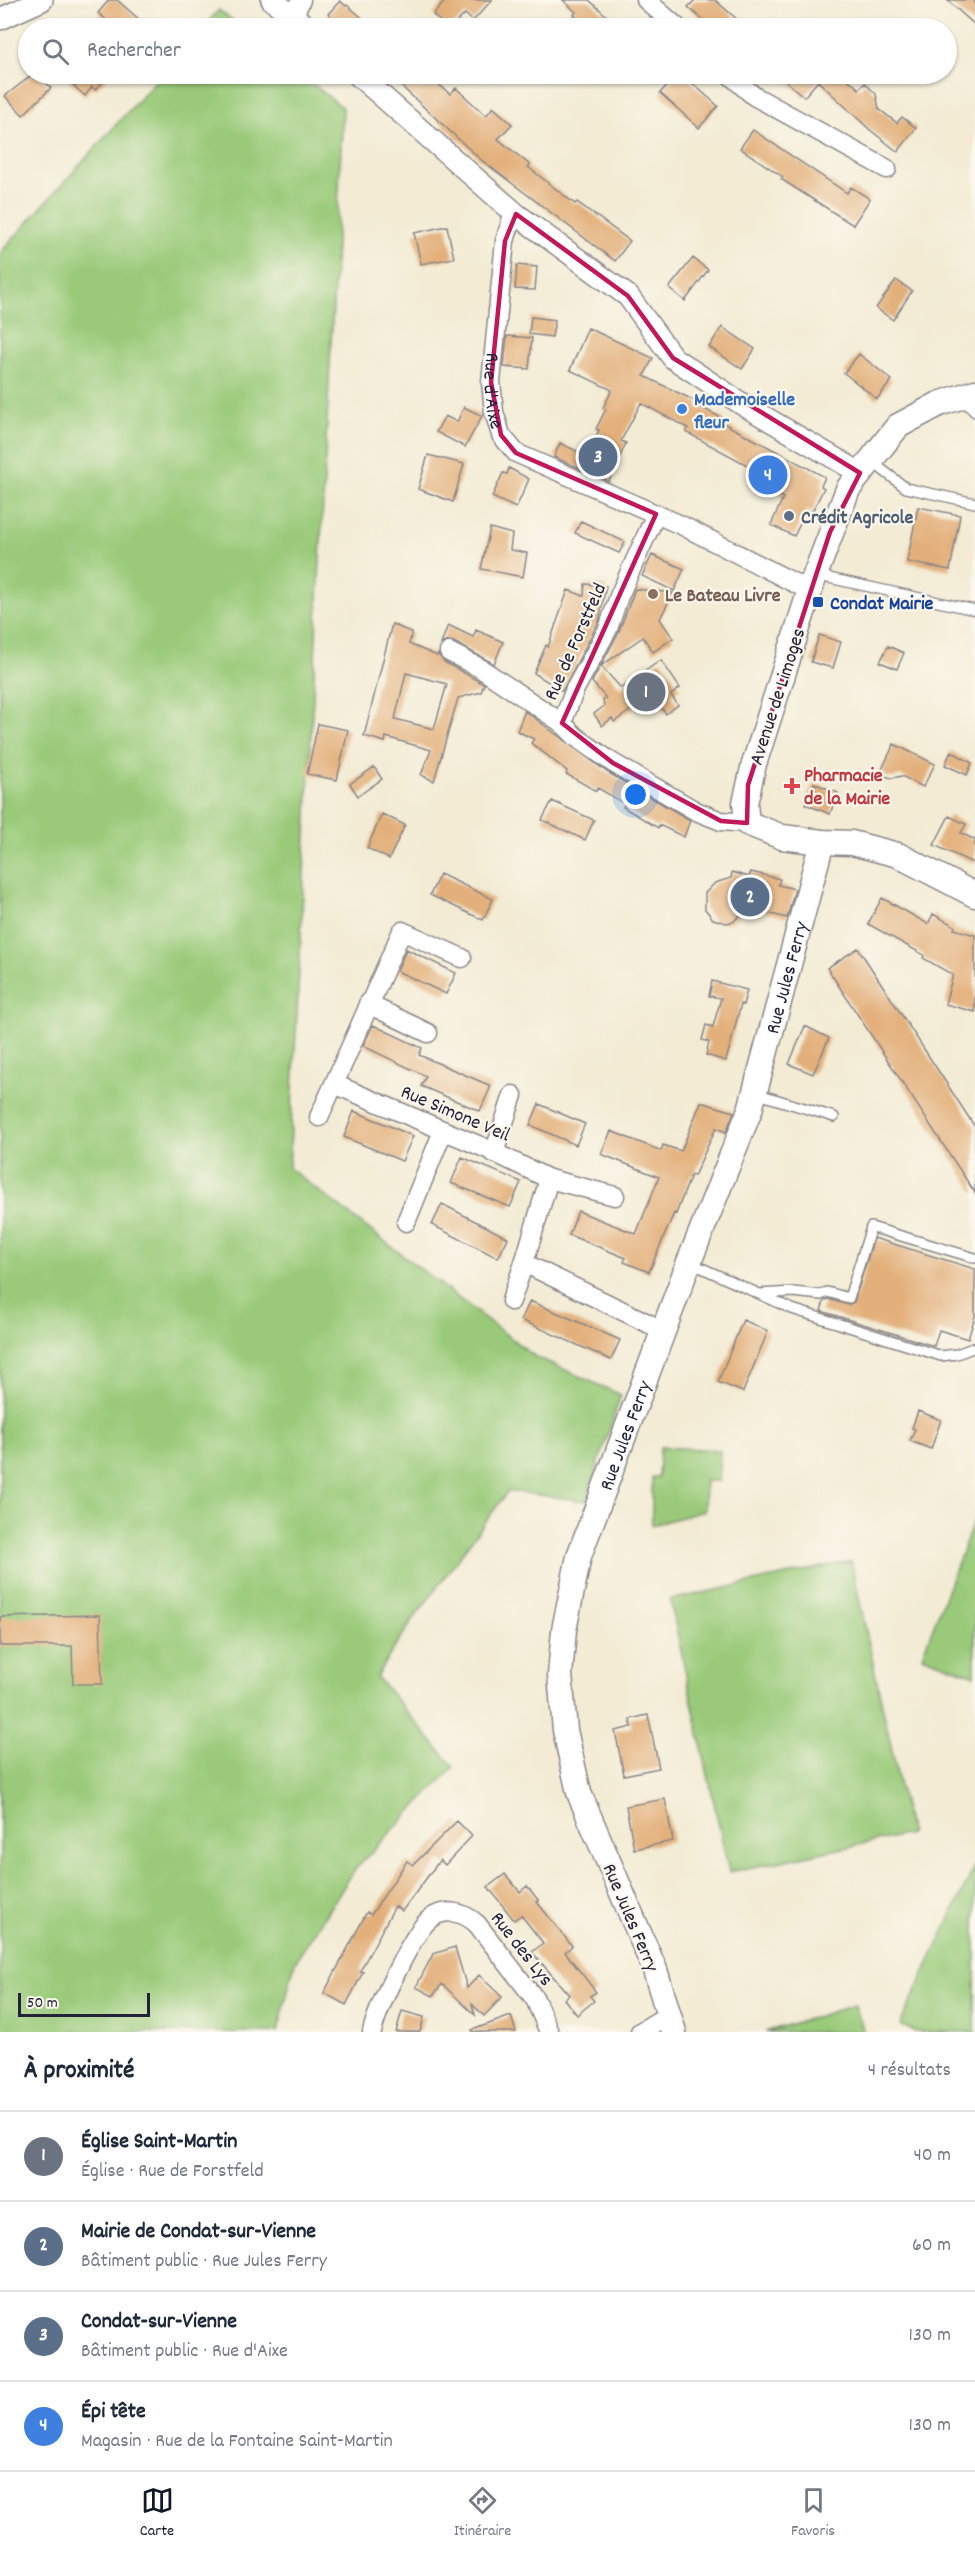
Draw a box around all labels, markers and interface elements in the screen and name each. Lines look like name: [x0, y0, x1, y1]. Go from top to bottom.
search box: [18, 18, 957, 84]
icon: search: [39, 35, 72, 68]
text: Rechercher: [87, 36, 181, 67]
street label: Rue d'Aixe: [474, 351, 509, 433]
place label: Mademoiselle fleur: [693, 387, 795, 438]
marker: Mademoiselle fleur: [675, 402, 689, 416]
pin: 3: [578, 434, 618, 480]
pin: 4: [748, 452, 788, 498]
place label: Crédit Agricole: [801, 505, 913, 533]
marker: Crédit Agricole: [782, 509, 796, 523]
street label: Rue de Forstfeld: [538, 579, 615, 705]
place label: Le Bateau Livre: [665, 583, 781, 611]
marker: Le Bateau Livre: [646, 587, 660, 601]
place label: Condat Mairie: [830, 591, 934, 619]
marker: Condat Mairie: [811, 595, 825, 609]
street label: Avenue de Limoges: [744, 625, 814, 769]
pin: 1: [626, 670, 666, 714]
place label: Pharmacie de la Mairie: [804, 763, 890, 814]
marker: Pharmacie de la Mairie: [785, 779, 799, 793]
your location: [621, 780, 650, 809]
pin: 2: [730, 874, 770, 920]
street label: Rue Jules Ferry: [760, 918, 817, 1037]
street label: Rue Simone Veil: [396, 1079, 514, 1150]
street label: Rue Jules Ferry: [594, 1377, 661, 1495]
street label: Rue Jules Ferry: [594, 1860, 665, 1977]
street label: Rue des Lys: [483, 1907, 559, 1993]
scale bar: [18, 1990, 150, 2018]
text: 50 m: [27, 1992, 58, 2015]
text: À proximité: [24, 2053, 134, 2090]
text: 4 résultats: [868, 2057, 951, 2085]
text: Église Saint-Martin: [81, 2127, 237, 2158]
text: 1: [41, 2142, 46, 2170]
text: 40 m: [913, 2142, 951, 2170]
text: Église · Rue de Forstfeld: [81, 2158, 264, 2186]
text: Mairie de Condat-sur-Vienne: [81, 2217, 316, 2248]
text: 2: [39, 2232, 48, 2260]
text: 60 m: [912, 2232, 951, 2260]
text: Bâtiment public · Rue Jules Ferry: [81, 2248, 327, 2276]
text: Condat-sur-Vienne: [81, 2307, 237, 2338]
text: 3: [39, 2322, 48, 2350]
text: 130 m: [909, 2322, 951, 2350]
text: Bâtiment public · Rue d'Aixe: [81, 2338, 288, 2366]
text: Épi tête: [81, 2397, 146, 2428]
text: 4: [39, 2412, 48, 2440]
text: 130 m: [909, 2412, 951, 2440]
text: Magasin · Rue de la Fontaine Saint-Martin: [81, 2428, 393, 2456]
tab: Carte: [140, 2484, 174, 2543]
tab: Itinéraire: [454, 2484, 511, 2543]
tab: Favoris: [791, 2484, 835, 2543]

